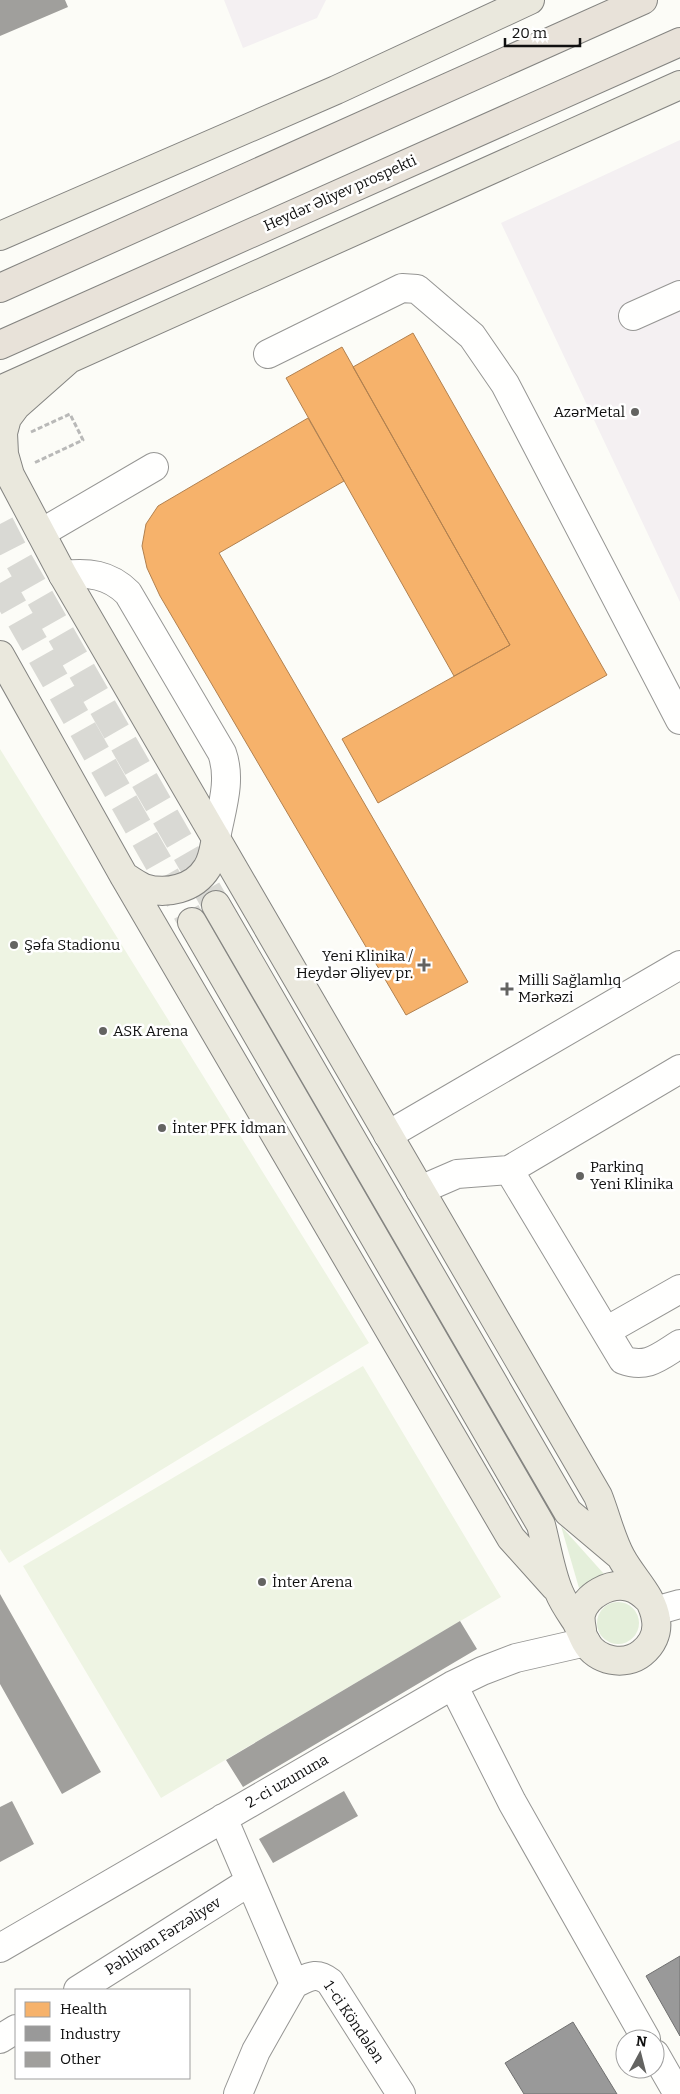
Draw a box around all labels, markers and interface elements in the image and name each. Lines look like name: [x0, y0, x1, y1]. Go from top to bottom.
scale bar: [505, 15, 580, 47]
text: 20 m: [512, 24, 548, 42]
street label: Heydər Əliyev prospekti: [261, 151, 420, 235]
place label: AzərMetal: [554, 403, 625, 421]
marker: AzərMetal: [629, 406, 641, 418]
place label: Şəfa Stadionu: [24, 936, 120, 954]
marker: Şəfa Stadionu: [8, 939, 20, 951]
place label: Yeni Klinika / Heydər Əliyev pr.: [296, 947, 413, 982]
marker: Yeni Klinika / Heydər Əliyev pr.: [417, 958, 431, 972]
place label: Milli Sağlamlıq Mərkəzi: [518, 971, 621, 1006]
marker: Milli Sağlamlıq Mərkəzi: [500, 982, 514, 996]
place label: ASK Arena: [113, 1022, 188, 1040]
marker: ASK Arena: [97, 1025, 109, 1037]
place label: İnter PFK İdman: [172, 1119, 287, 1137]
marker: İnter PFK İdman: [156, 1122, 168, 1134]
place label: Parkinq Yeni Klinika: [590, 1158, 673, 1193]
marker: Parkinq Yeni Klinika: [574, 1170, 586, 1182]
place label: İnter Arena: [272, 1573, 352, 1591]
marker: İnter Arena: [256, 1576, 268, 1588]
street label: 2-ci uzununa: [243, 1750, 331, 1812]
street label: Pəhlivan Fərzəliyev: [102, 1893, 224, 1979]
street label: 1-ci Köndələn: [320, 1978, 388, 2067]
legend: [15, 1989, 190, 2079]
text: Health: [60, 2000, 108, 2018]
text: Industry: [60, 2025, 120, 2043]
north arrow: [615, 2029, 665, 2079]
text: N: [635, 2032, 648, 2051]
text: Other: [60, 2050, 101, 2068]

